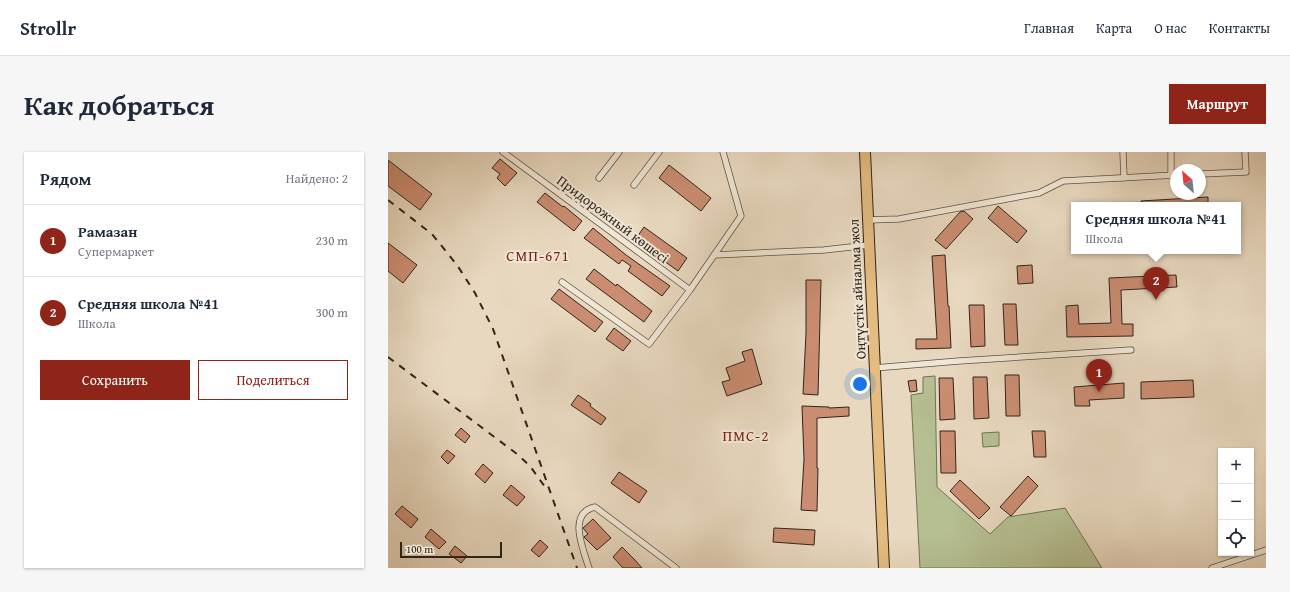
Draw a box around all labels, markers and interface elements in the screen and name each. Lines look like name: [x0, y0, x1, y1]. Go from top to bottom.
text: Strollr: [20, 14, 76, 42]
text: Главная: [1024, 18, 1074, 38]
text: Карта: [1096, 18, 1132, 38]
text: О нас: [1154, 18, 1187, 38]
text: Контакты: [1209, 18, 1270, 38]
text: Как добраться: [24, 84, 214, 125]
button: Маршрут: [1169, 84, 1266, 124]
north arrow: [1170, 164, 1206, 200]
text: Рядом: [40, 166, 91, 191]
text: Найдено: 2: [286, 169, 348, 188]
street label: Придорожный көшесі: [553, 170, 673, 268]
popup: [1071, 202, 1241, 254]
text: Средняя школа №41: [1085, 208, 1227, 229]
street label: Оңтүстік айналма жол: [843, 218, 871, 360]
text: Рамазан: [78, 221, 137, 242]
text: Школа: [1085, 229, 1123, 248]
text: 1: [50, 231, 56, 250]
text: 230 m: [316, 231, 348, 250]
text: Супермаркет: [78, 242, 154, 261]
district label: СМП-671: [506, 245, 570, 266]
pin: 2: [1143, 267, 1169, 300]
text: Средняя школа №41: [78, 293, 219, 314]
text: 2: [50, 303, 56, 322]
text: 300 m: [316, 303, 348, 322]
text: Школа: [78, 314, 116, 333]
pin: 1: [1086, 359, 1112, 392]
button: Сохранить: [40, 360, 190, 400]
button: Поделиться: [198, 360, 348, 400]
your location: [850, 374, 870, 394]
district label: ПМС-2: [723, 425, 769, 446]
map controls: [1218, 448, 1254, 556]
button: +: [1218, 448, 1254, 484]
button: −: [1218, 484, 1254, 520]
button: locate: [1218, 520, 1254, 556]
scale bar: [400, 540, 502, 559]
text: 100 m: [406, 541, 433, 557]

